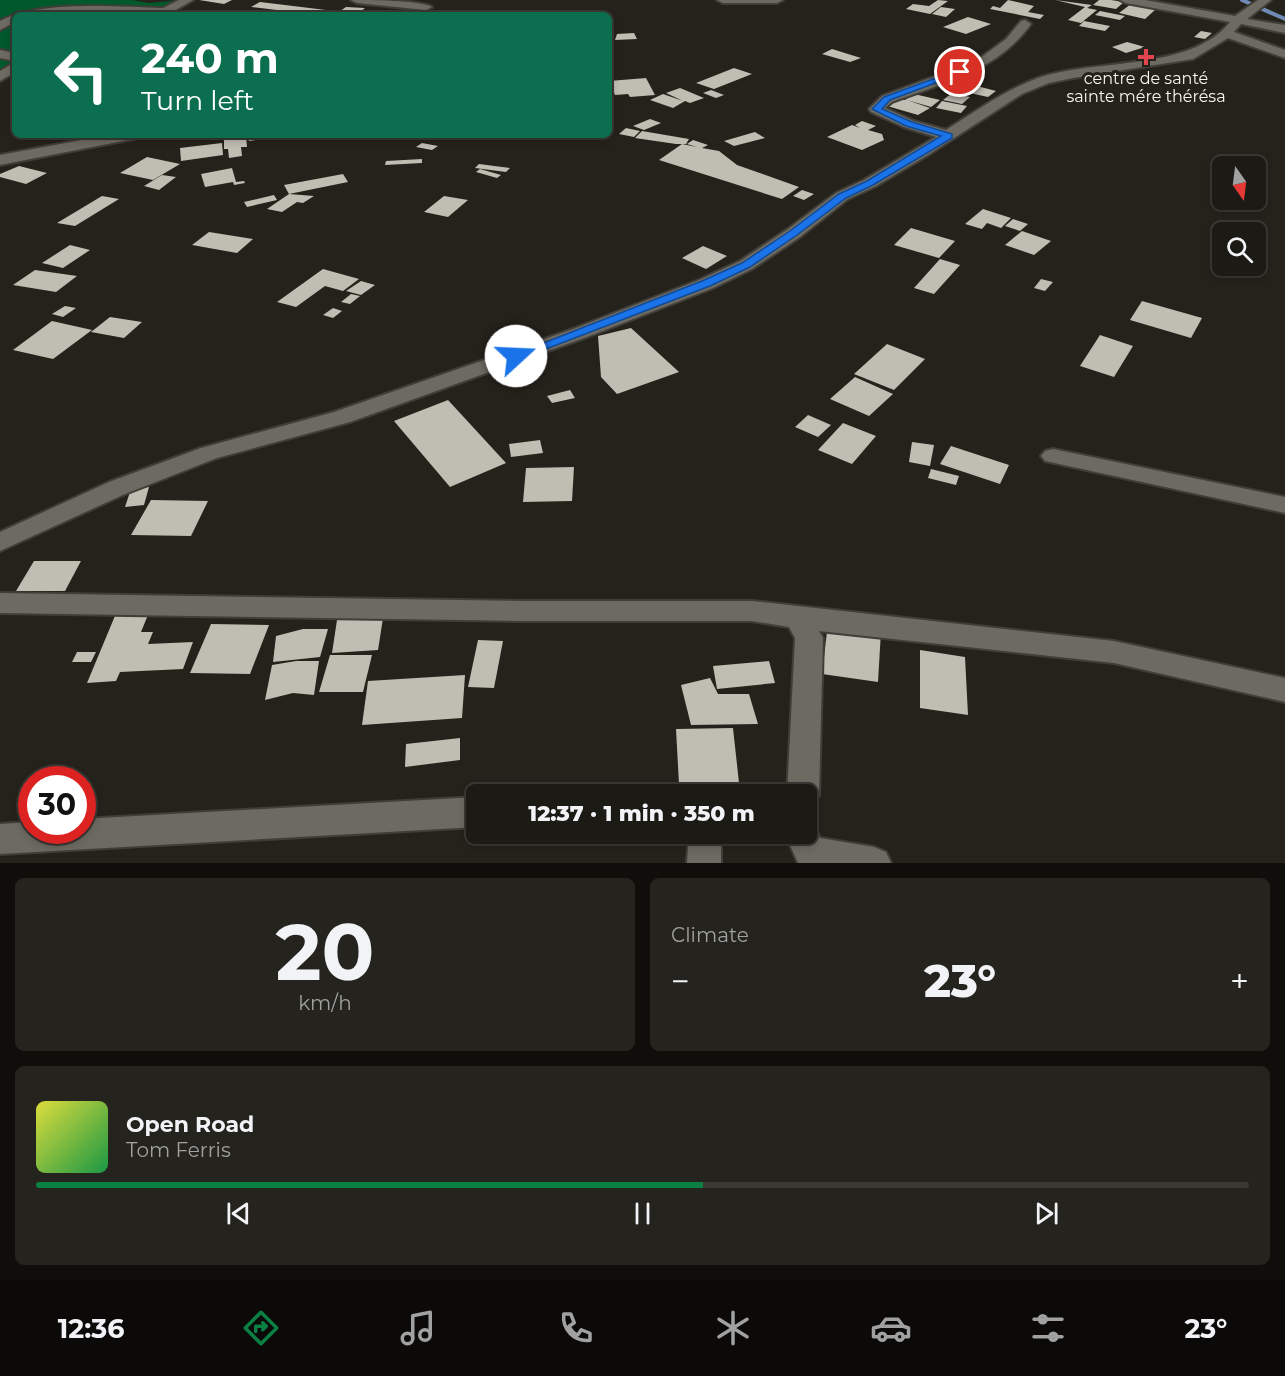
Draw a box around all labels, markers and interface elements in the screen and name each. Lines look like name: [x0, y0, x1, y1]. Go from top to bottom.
text: 240 m: [141, 32, 279, 84]
icon: left: [42, 36, 120, 114]
pin: [934, 46, 985, 97]
marker: centre de santé sainte mére thérésa: [1137, 48, 1155, 66]
icon: arrive: [943, 55, 976, 88]
place label: centre de santé sainte mére thérésa: [1066, 69, 1226, 106]
text: Turn left: [141, 84, 254, 117]
north arrow: [1212, 156, 1266, 210]
map controls: [1212, 156, 1266, 276]
button: search: [1212, 222, 1266, 276]
position arrow: [484, 324, 548, 388]
speed limit sign: 30: [18, 766, 96, 844]
text: 12:37 · 1 min · 350 m: [528, 800, 755, 827]
text: 20: [276, 904, 374, 1000]
text: Climate: [671, 923, 749, 947]
text: 23°: [924, 953, 996, 1008]
text: −: [671, 961, 690, 1001]
text: +: [1230, 961, 1249, 1001]
text: km/h: [298, 991, 352, 1015]
text: Open Road: [126, 1111, 254, 1138]
text: Tom Ferris: [126, 1138, 231, 1162]
icon: previous: [222, 1197, 255, 1230]
icon: pause: [626, 1197, 659, 1230]
icon: next: [1030, 1197, 1063, 1230]
icon: directions: [240, 1307, 282, 1349]
icon: music: [397, 1307, 439, 1349]
icon: phone: [555, 1307, 597, 1349]
icon: climate: [712, 1307, 754, 1349]
icon: car: [870, 1307, 912, 1349]
icon: filters: [1027, 1307, 1069, 1349]
text: 12:36: [58, 1312, 124, 1345]
text: 23°: [1184, 1312, 1227, 1345]

